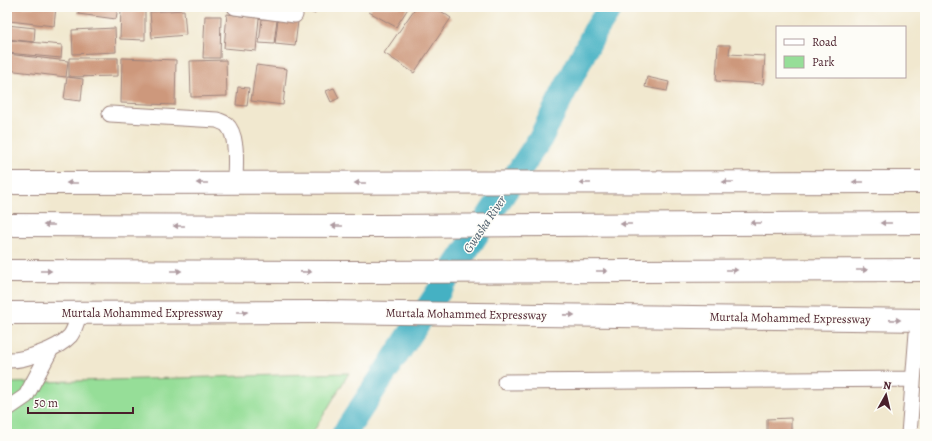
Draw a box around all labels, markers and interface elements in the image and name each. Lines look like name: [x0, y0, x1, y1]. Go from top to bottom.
legend: [776, 26, 906, 78]
text: Road: [812, 34, 838, 50]
text: Park: [812, 54, 835, 70]
one-way arrow: [579, 179, 591, 186]
one-way arrow: [721, 179, 734, 185]
one-way arrow: [851, 179, 864, 185]
one-way arrow: [65, 180, 78, 186]
one-way arrow: [195, 180, 208, 186]
one-way arrow: [353, 180, 366, 186]
water label: Gwaska River: [459, 192, 510, 256]
one-way arrow: [620, 220, 632, 227]
one-way arrow: [749, 220, 762, 226]
one-way arrow: [879, 220, 892, 226]
one-way arrow: [42, 222, 55, 228]
one-way arrow: [172, 223, 185, 229]
one-way arrow: [330, 223, 343, 229]
one-way arrow: [726, 267, 739, 273]
one-way arrow: [856, 267, 869, 273]
one-way arrow: [40, 268, 53, 274]
one-way arrow: [170, 268, 183, 274]
one-way arrow: [596, 268, 609, 274]
one-way arrow: [300, 269, 313, 275]
street label: Murtala Mohammed Expressway: [61, 305, 223, 321]
street label: Murtala Mohammed Expressway: [385, 305, 547, 323]
one-way arrow: [236, 309, 249, 315]
street label: Murtala Mohammed Expressway: [709, 309, 871, 327]
one-way arrow: [563, 312, 576, 318]
one-way arrow: [889, 317, 902, 323]
north arrow: [866, 375, 906, 415]
text: N: [882, 378, 892, 394]
scale bar: [28, 389, 133, 415]
text: 50 m: [34, 395, 58, 411]

